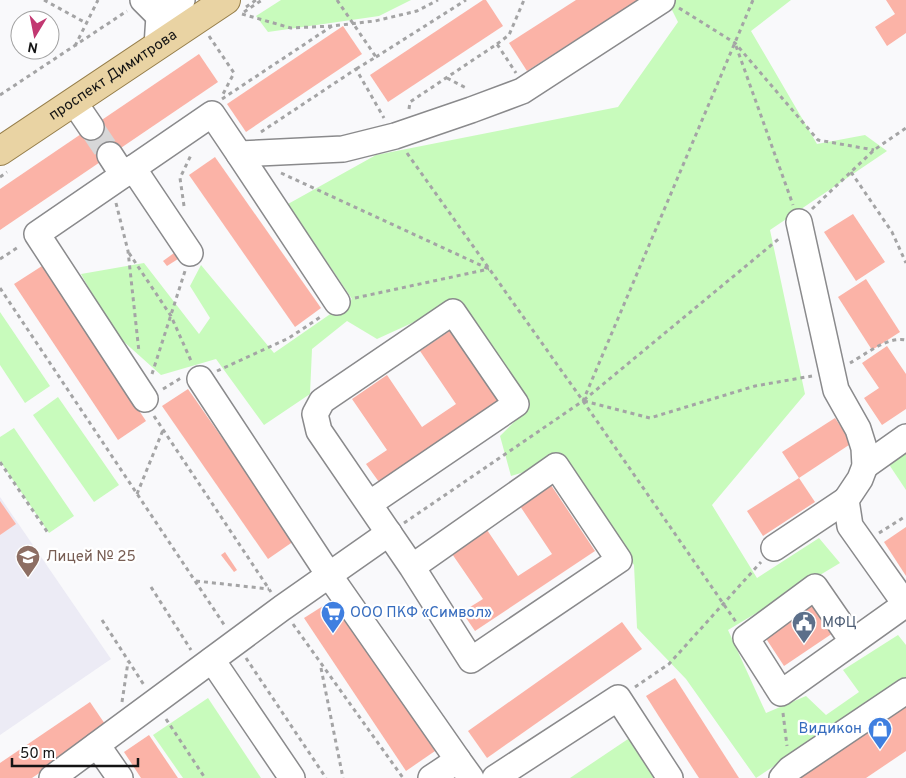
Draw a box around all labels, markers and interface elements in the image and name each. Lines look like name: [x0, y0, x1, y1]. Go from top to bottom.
north arrow: [10, 10, 60, 60]
street label: проспект Димитрова: [45, 26, 181, 125]
text: N: [27, 37, 39, 56]
school or university icon: Лицей № 25: [15, 544, 41, 578]
place label: Лицей № 25: [46, 548, 136, 567]
supermarket icon: ООО ПКФ «Символ»: [320, 600, 346, 634]
place label: ООО ПКФ «Символ»: [350, 604, 492, 623]
public building icon: МФЦ: [791, 610, 817, 644]
place label: МФЦ: [822, 614, 857, 633]
shop icon: Видикон: [867, 716, 893, 750]
place label: Видикон: [799, 720, 862, 739]
scale bar: [12, 736, 139, 768]
text: 50 m: [20, 745, 55, 764]

